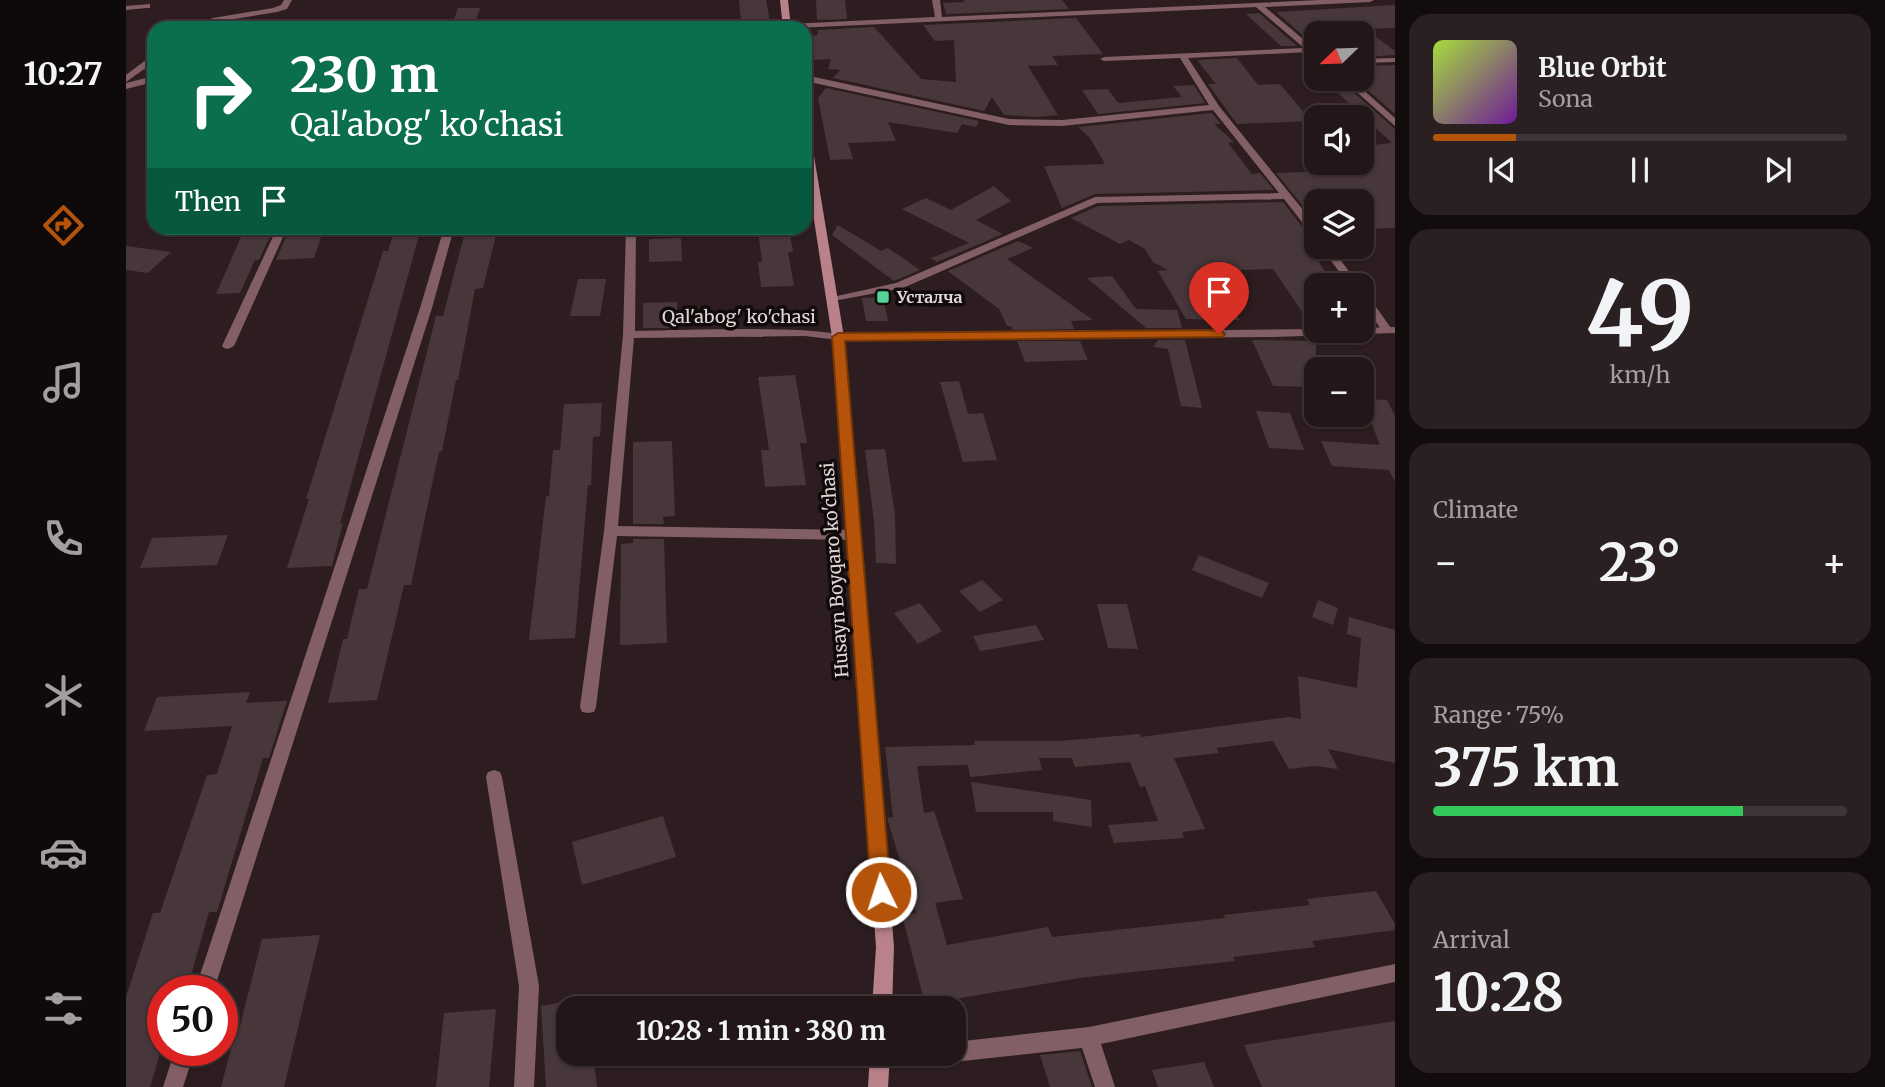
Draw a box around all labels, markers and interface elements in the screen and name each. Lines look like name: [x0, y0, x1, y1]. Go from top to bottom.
north arrow: [1304, 21, 1374, 91]
map controls: [1304, 21, 1374, 427]
text: 230 m: [290, 44, 438, 105]
icon: right: [175, 49, 266, 140]
text: Blue Orbit: [1538, 51, 1667, 84]
text: 10:27: [23, 54, 103, 94]
text: Sona: [1538, 84, 1593, 113]
text: Qal'abog' ko'chasi: [290, 105, 564, 145]
button: sound: [1304, 105, 1374, 175]
icon: previous: [1483, 151, 1521, 189]
icon: pause: [1621, 151, 1659, 189]
icon: next: [1759, 151, 1797, 189]
icon: arrive: [255, 182, 293, 220]
text: Then: [175, 185, 241, 218]
button: layers: [1304, 189, 1374, 259]
icon: directions: [39, 201, 88, 250]
text: 49: [1586, 257, 1694, 372]
pin: [1189, 262, 1249, 334]
icon: arrive: [1200, 273, 1238, 311]
button: +: [1304, 273, 1374, 343]
place label: Усталча: [896, 287, 963, 307]
marker: Усталча: [875, 289, 891, 305]
street label: Qal'abog' ko'chasi: [662, 305, 816, 328]
button: −: [1304, 357, 1374, 427]
icon: music: [39, 358, 88, 407]
text: km/h: [1610, 360, 1670, 389]
street label: Husayn Boyqaro ko'chasi: [815, 461, 854, 679]
text: Climate: [1433, 495, 1518, 524]
icon: phone: [39, 514, 88, 563]
text: 23°: [1599, 530, 1681, 595]
text: −: [1433, 539, 1458, 586]
text: +: [1822, 539, 1847, 586]
icon: climate: [39, 671, 88, 720]
text: Range · 75%: [1433, 700, 1564, 729]
text: 375 km: [1433, 735, 1619, 800]
icon: car: [39, 828, 88, 877]
position arrow: [844, 855, 918, 929]
text: Arrival: [1433, 925, 1510, 954]
text: 10:28: [1433, 960, 1564, 1025]
speed limit sign: 50: [147, 975, 238, 1066]
icon: filters: [39, 984, 88, 1033]
text: 10:28 · 1 min · 380 m: [636, 1014, 886, 1047]

